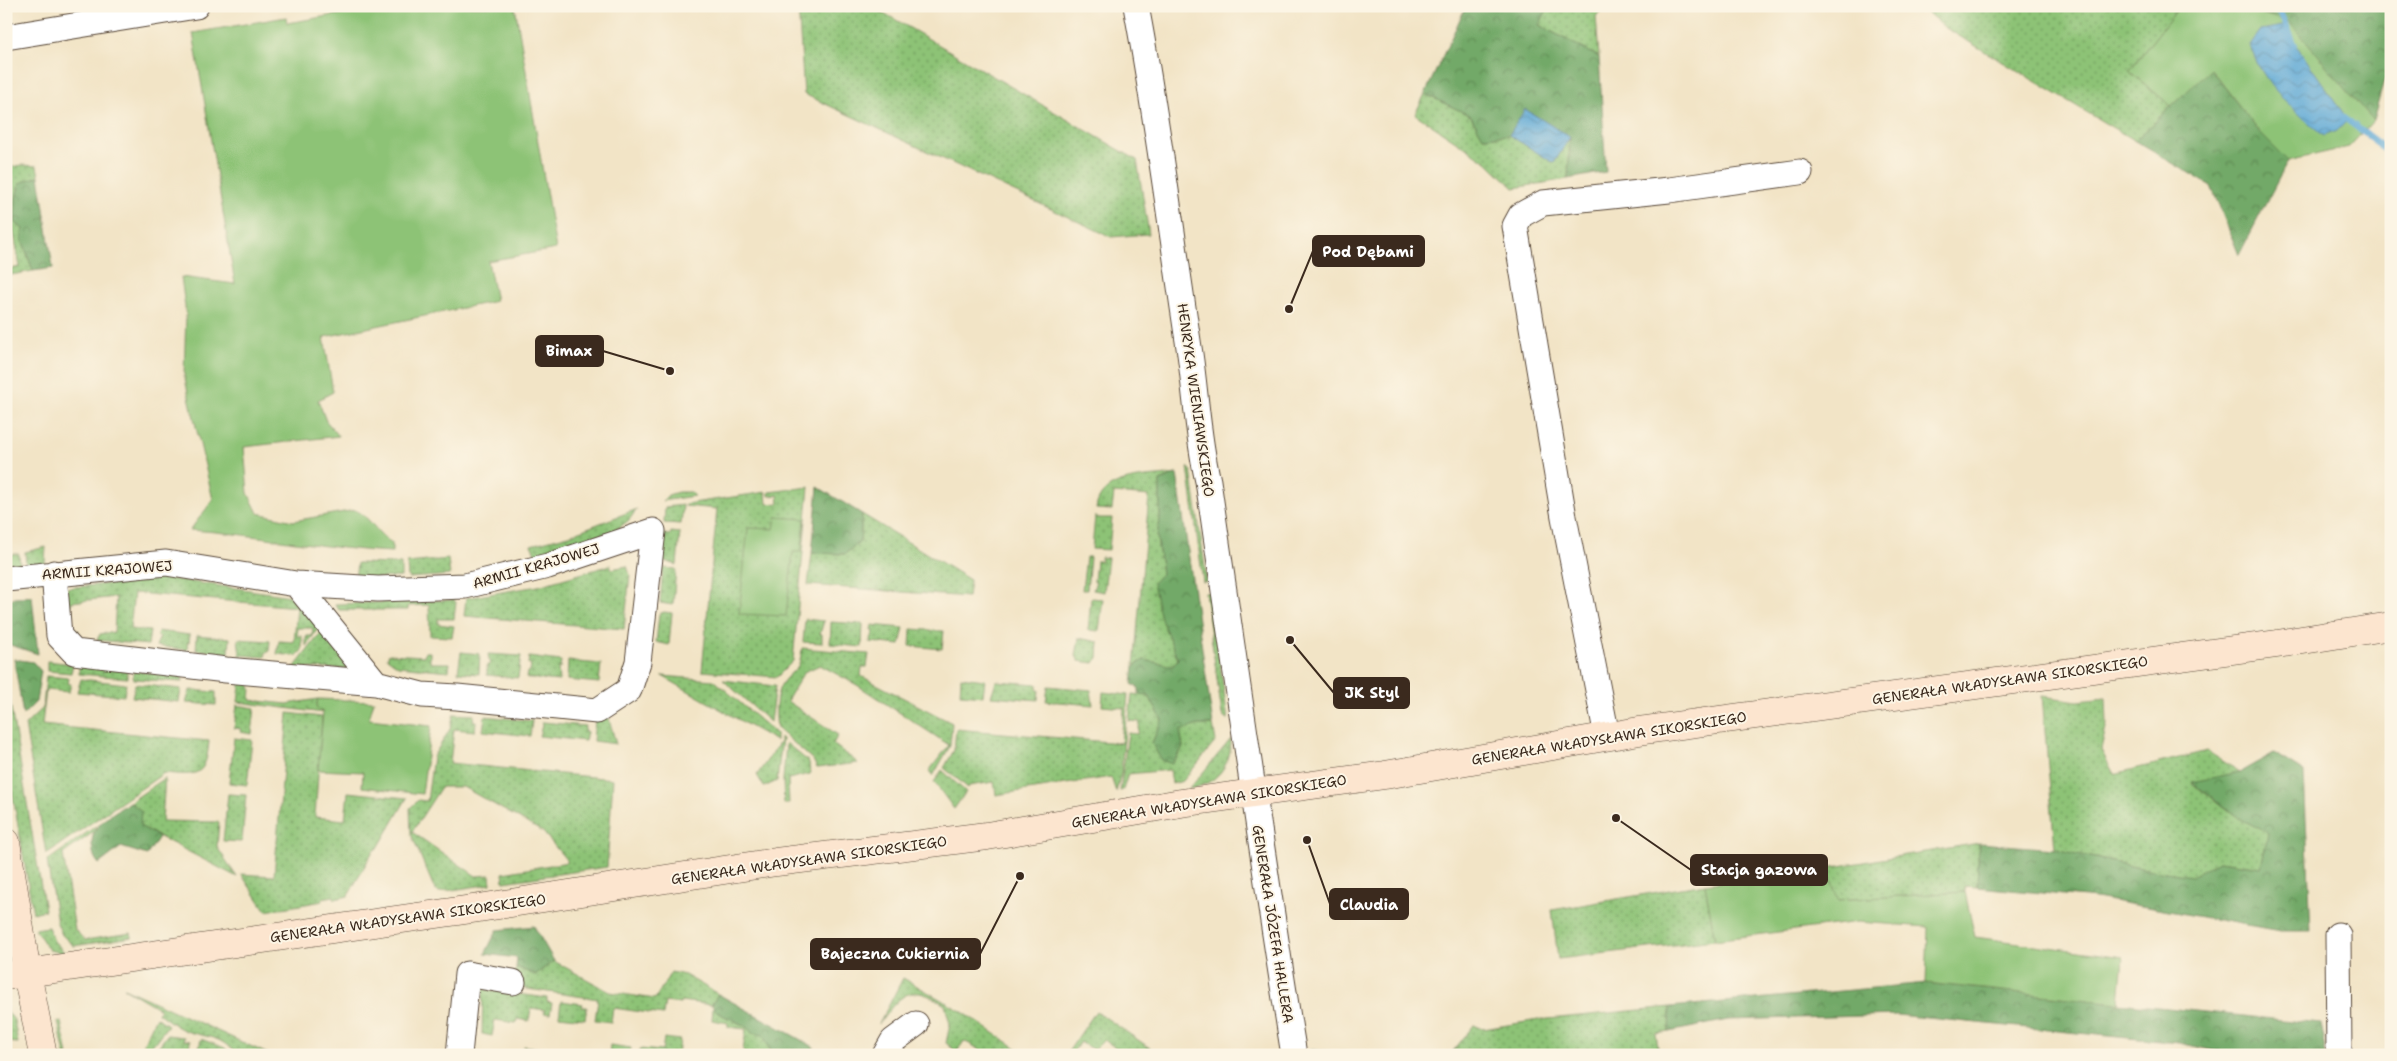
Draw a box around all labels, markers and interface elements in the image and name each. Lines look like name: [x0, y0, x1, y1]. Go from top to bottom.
callout: Pod Dębami: [1313, 236, 1424, 266]
text: Pod Dębami: [1322, 242, 1414, 262]
street label: HENRYKA WIENIAWSKIEGO: [1173, 302, 1219, 498]
callout: Bimax: [536, 336, 603, 366]
text: Bimax: [546, 341, 593, 361]
street label: ARMII KRAJOWEJ: [471, 539, 601, 593]
street label: ARMII KRAJOWEJ: [41, 556, 173, 584]
street label: GENERAŁA WŁADYSŁAWA SIKORSKIEGO: [1871, 652, 2149, 708]
callout: JK Styl: [1334, 678, 1409, 708]
text: JK Styl: [1345, 683, 1399, 703]
street label: GENERAŁA WŁADYSŁAWA SIKORSKIEGO: [1470, 707, 1748, 769]
street label: GENERAŁA WŁADYSŁAWA SIKORSKIEGO: [1070, 770, 1348, 832]
street label: GENERAŁA JÓZEFA HALLERA: [1248, 824, 1298, 1024]
street label: GENERAŁA WŁADYSŁAWA SIKORSKIEGO: [670, 832, 948, 888]
callout: Stacja gazowa: [1691, 855, 1827, 885]
text: Stacja gazowa: [1701, 860, 1818, 880]
callout: Claudia: [1330, 889, 1408, 919]
street label: GENERAŁA WŁADYSŁAWA SIKORSKIEGO: [269, 890, 547, 946]
text: Claudia: [1340, 895, 1399, 915]
callout: Bajeczna Cukiernia: [811, 939, 980, 969]
text: Bajeczna Cukiernia: [821, 944, 970, 964]

